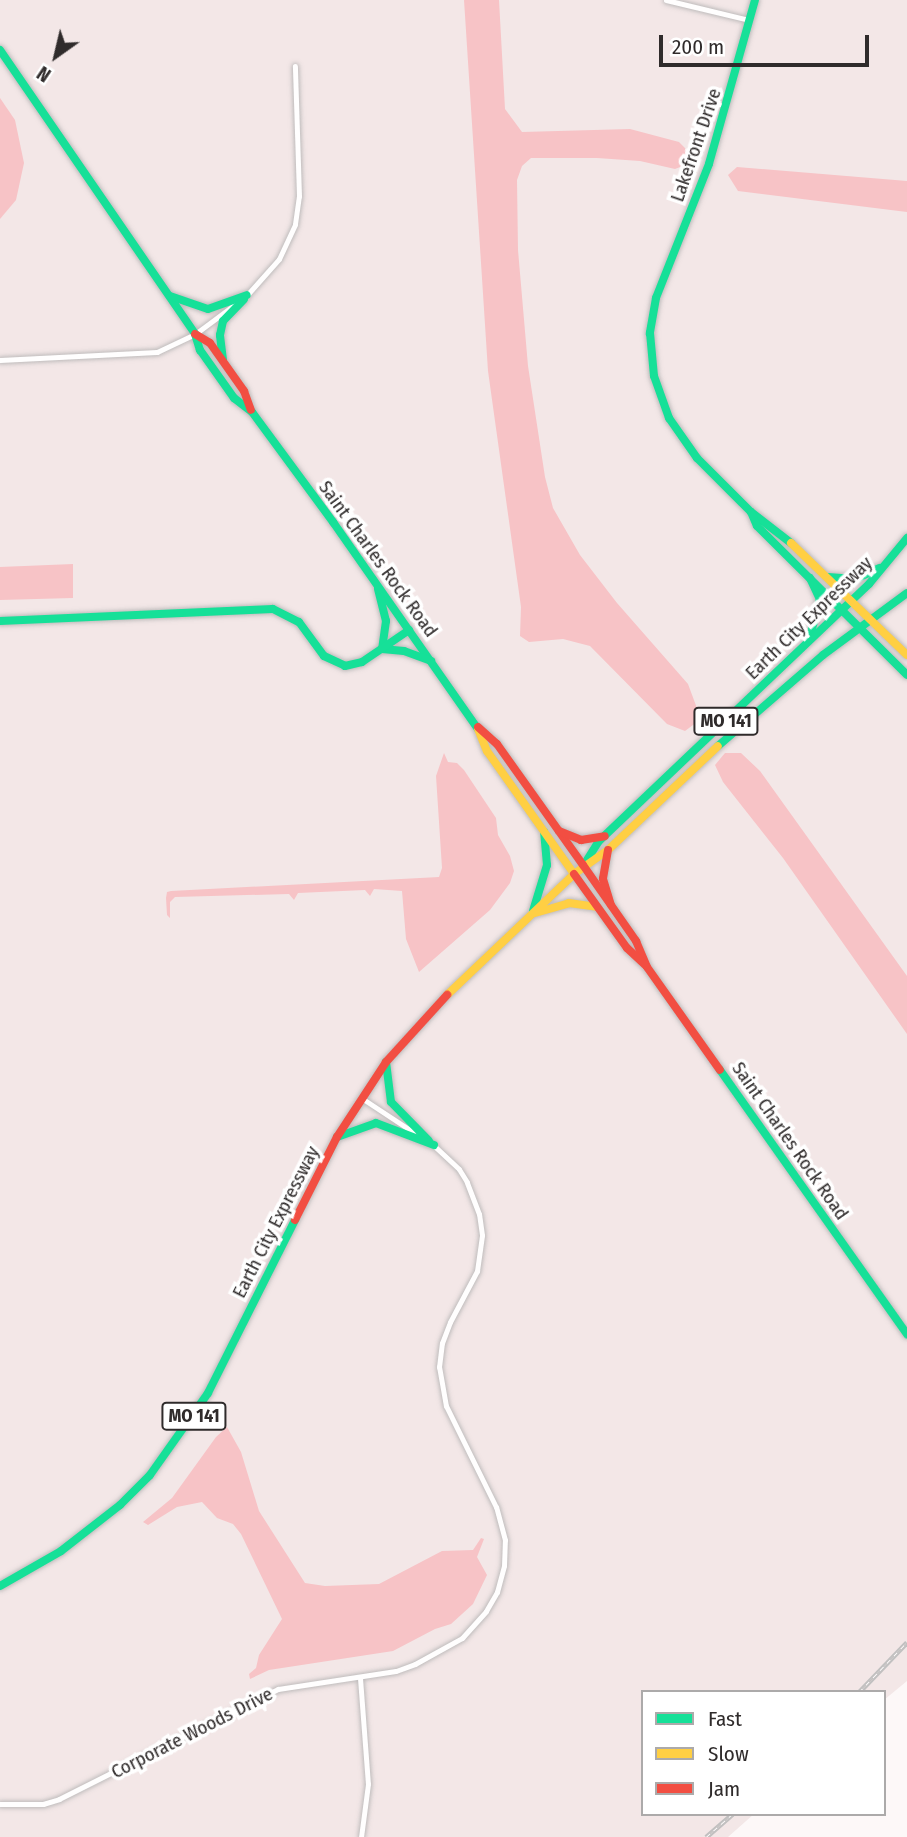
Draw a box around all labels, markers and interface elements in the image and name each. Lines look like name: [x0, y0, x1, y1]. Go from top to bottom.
north arrow: [21, 21, 91, 91]
scale bar: [662, 21, 872, 65]
text: 200 m: [672, 34, 724, 60]
text: N: [33, 61, 55, 87]
street label: Lakefront Drive: [666, 85, 726, 205]
street label: Saint Charles Rock Road: [314, 476, 442, 642]
street label: Earth City Expressway: [741, 552, 877, 684]
road number: MO 141: [693, 706, 759, 736]
street label: Saint Charles Rock Road: [727, 1058, 853, 1224]
street label: Earth City Expressway: [228, 1142, 324, 1302]
road number: MO 141: [161, 1401, 227, 1430]
street label: Corporate Woods Drive: [107, 1682, 277, 1784]
legend: [641, 1690, 886, 1816]
text: Fast: [708, 1706, 742, 1732]
text: Slow: [708, 1741, 749, 1767]
text: Jam: [708, 1776, 740, 1802]

